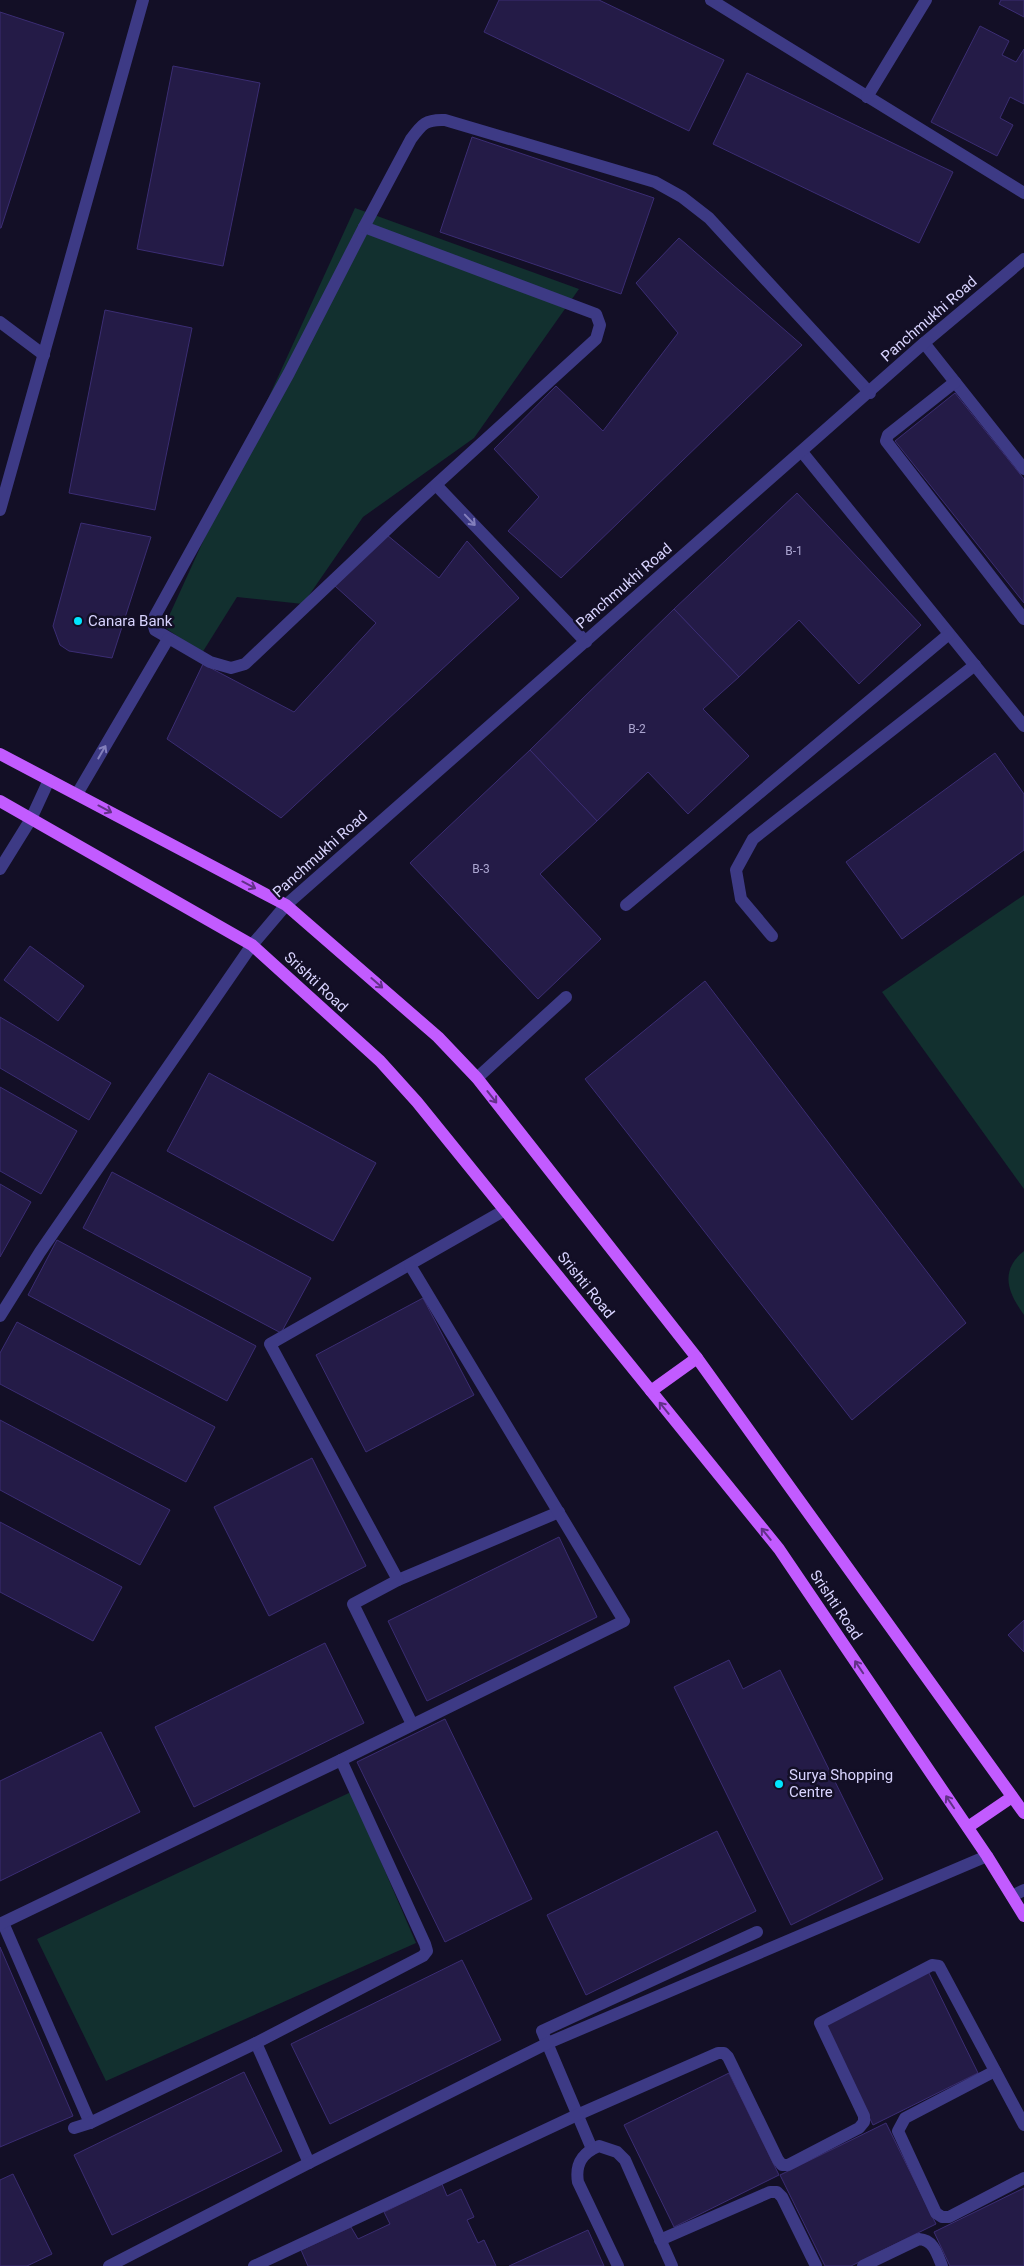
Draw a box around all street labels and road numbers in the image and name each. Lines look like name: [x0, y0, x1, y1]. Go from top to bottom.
street label: Panchmukhi Road: [877, 273, 981, 365]
street label: Panchmukhi Road: [572, 540, 676, 632]
street label: Panchmukhi Road: [269, 807, 371, 901]
street label: Srishti Road: [280, 948, 352, 1016]
street label: Srishti Road: [554, 1248, 618, 1322]
street label: Srishti Road: [806, 1567, 866, 1643]

